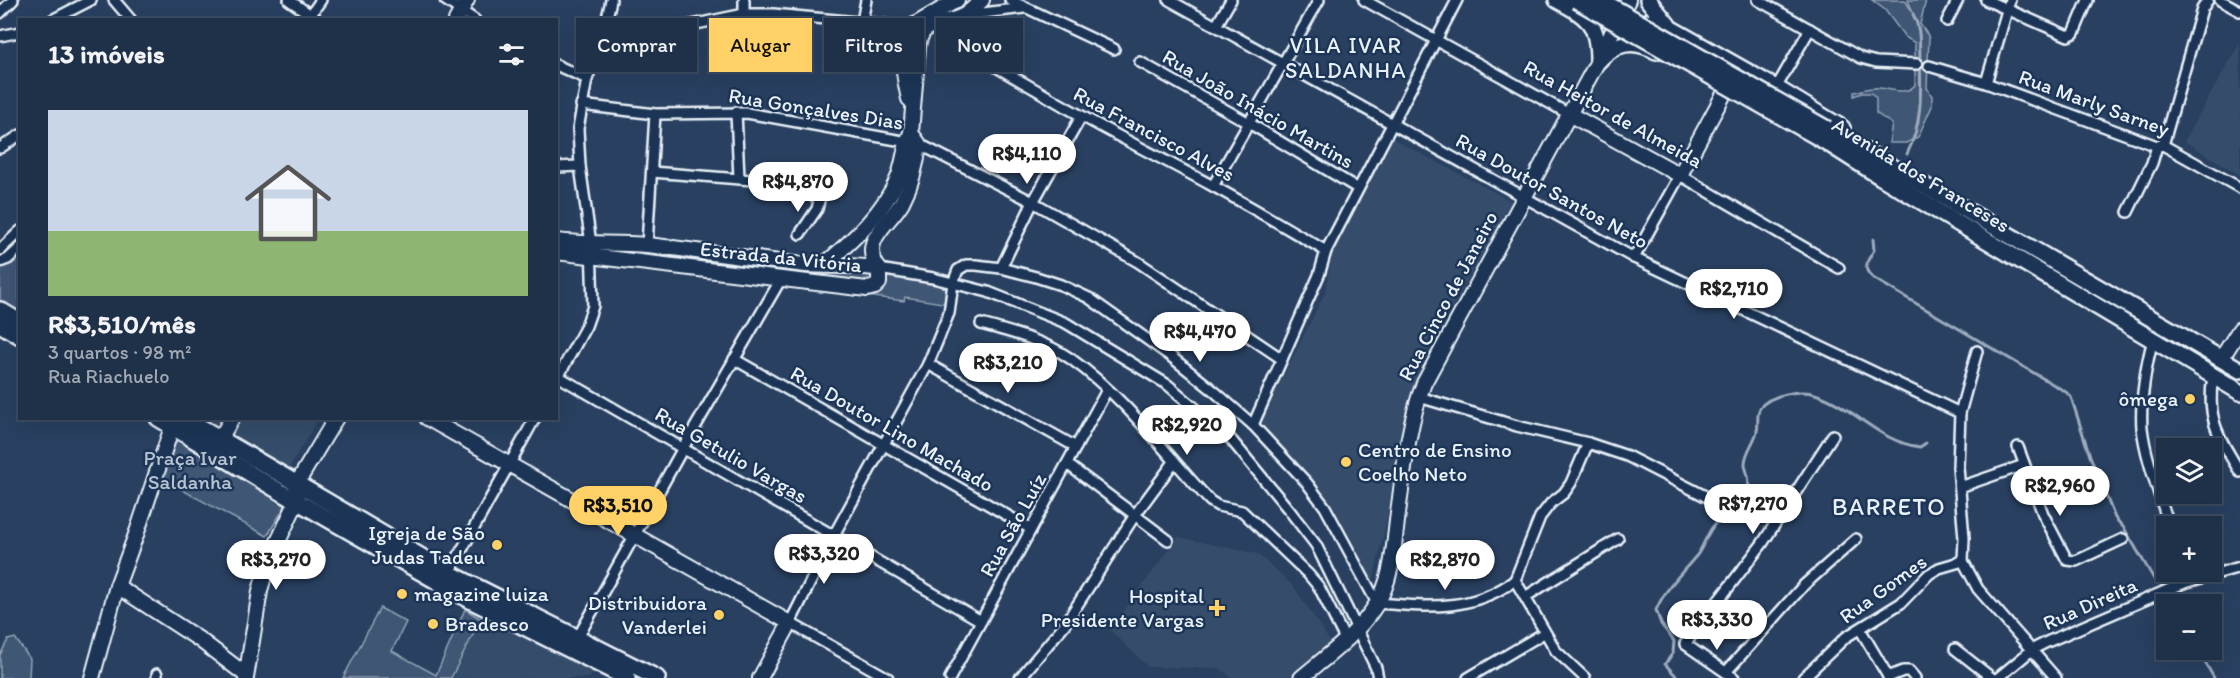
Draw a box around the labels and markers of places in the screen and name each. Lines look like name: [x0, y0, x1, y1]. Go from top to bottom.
pin: R$4,110: [972, 134, 1082, 185]
pin: R$4,870: [743, 162, 853, 213]
pin: R$2,710: [1679, 269, 1789, 320]
pin: R$4,470: [1145, 312, 1255, 363]
pin: R$3,210: [953, 343, 1063, 394]
place label: ômega: [2119, 386, 2178, 411]
marker: ômega: [2183, 392, 2197, 406]
pin: R$2,920: [1132, 405, 1242, 456]
place label: Centro de Ensino Coelho Neto: [1358, 437, 1512, 486]
marker: Centro de Ensino Coelho Neto: [1339, 455, 1353, 469]
pin: R$2,960: [2005, 466, 2115, 517]
pin: R$7,270: [1698, 484, 1808, 535]
pin: R$3,510: [563, 486, 673, 537]
place label: Igreja de São Judas Tadeu: [368, 520, 485, 569]
pin: R$3,320: [769, 534, 879, 585]
marker: Igreja de São Judas Tadeu: [490, 538, 504, 552]
pin: R$3,270: [221, 540, 331, 591]
pin: R$2,870: [1390, 540, 1500, 591]
place label: magazine luiza: [414, 581, 549, 606]
place label: Hospital Presidente Vargas: [1041, 583, 1204, 632]
marker: magazine luiza: [395, 587, 409, 601]
place label: Distribuidora Vanderlei: [588, 590, 707, 639]
marker: Hospital Presidente Vargas: [1208, 599, 1226, 617]
pin: R$3,330: [1662, 600, 1772, 651]
marker: Distribuidora Vanderlei: [712, 608, 726, 622]
place label: Bradesco: [445, 611, 529, 636]
marker: Bradesco: [426, 617, 440, 631]

